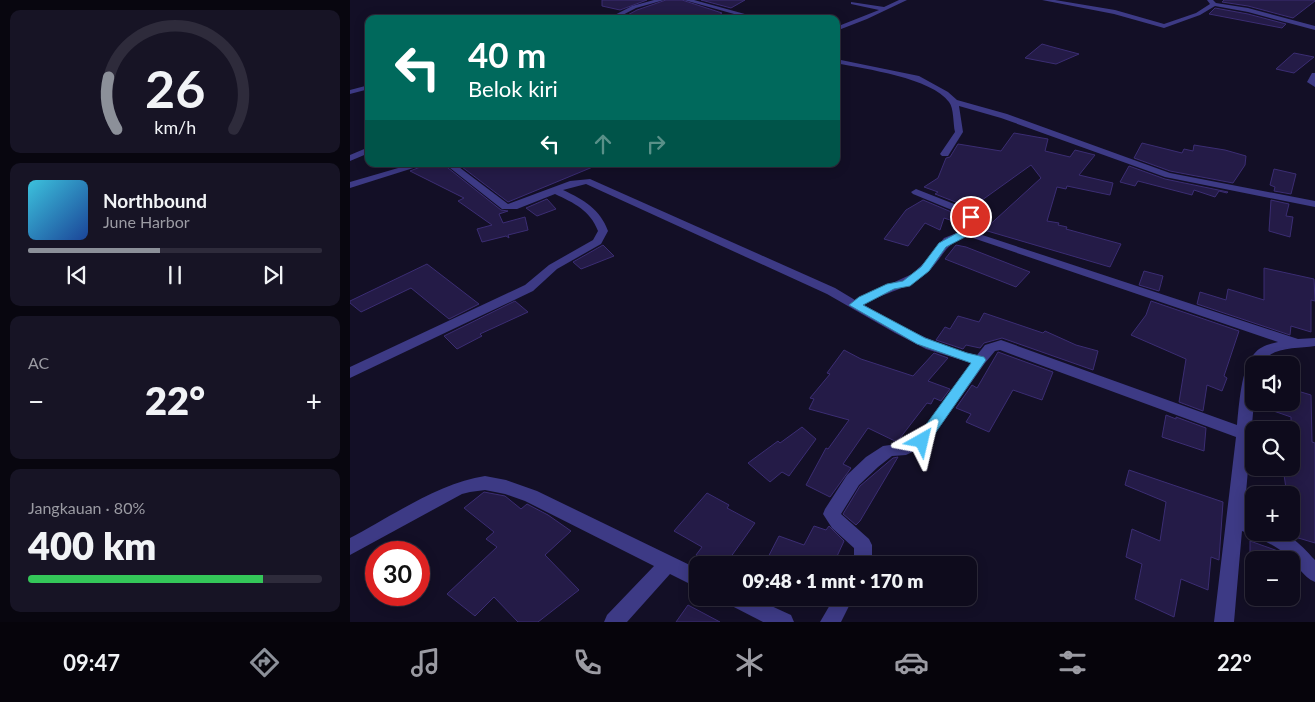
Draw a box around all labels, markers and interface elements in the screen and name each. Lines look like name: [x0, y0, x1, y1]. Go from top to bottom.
text: 40 m: [468, 33, 546, 75]
icon: left: [385, 35, 450, 100]
text: 26: [145, 57, 205, 119]
text: Belok kiri: [468, 75, 558, 102]
text: km/h: [154, 116, 196, 138]
icon: left: [536, 130, 564, 158]
icon: ahead: [589, 130, 617, 158]
icon: right: [642, 130, 670, 158]
text: Northbound: [103, 189, 207, 212]
pin: [950, 196, 992, 238]
icon: arrive: [957, 203, 985, 231]
text: June Harbor: [103, 212, 190, 231]
icon: previous: [63, 261, 91, 289]
icon: pause: [161, 261, 189, 289]
icon: next: [259, 261, 287, 289]
text: AC: [28, 353, 49, 372]
map controls: [1245, 356, 1300, 606]
button: sound: [1245, 356, 1300, 411]
text: 22°: [145, 377, 205, 423]
text: −: [28, 384, 44, 418]
text: +: [306, 384, 322, 418]
position arrow: [895, 414, 947, 466]
button: search: [1245, 421, 1300, 476]
button: +: [1245, 486, 1300, 541]
text: Jangkauan · 80%: [28, 498, 145, 517]
text: 400 km: [28, 522, 156, 568]
speed limit sign: 30: [365, 541, 430, 606]
button: −: [1245, 551, 1300, 606]
text: 09:48 · 1 mnt · 170 m: [743, 569, 923, 592]
icon: directions: [247, 645, 282, 680]
icon: music: [408, 645, 443, 680]
icon: phone: [570, 645, 605, 680]
icon: climate: [732, 645, 767, 680]
icon: car: [894, 645, 929, 680]
icon: filters: [1055, 645, 1090, 680]
text: 09:47: [63, 649, 120, 676]
text: 22°: [1217, 649, 1252, 676]

